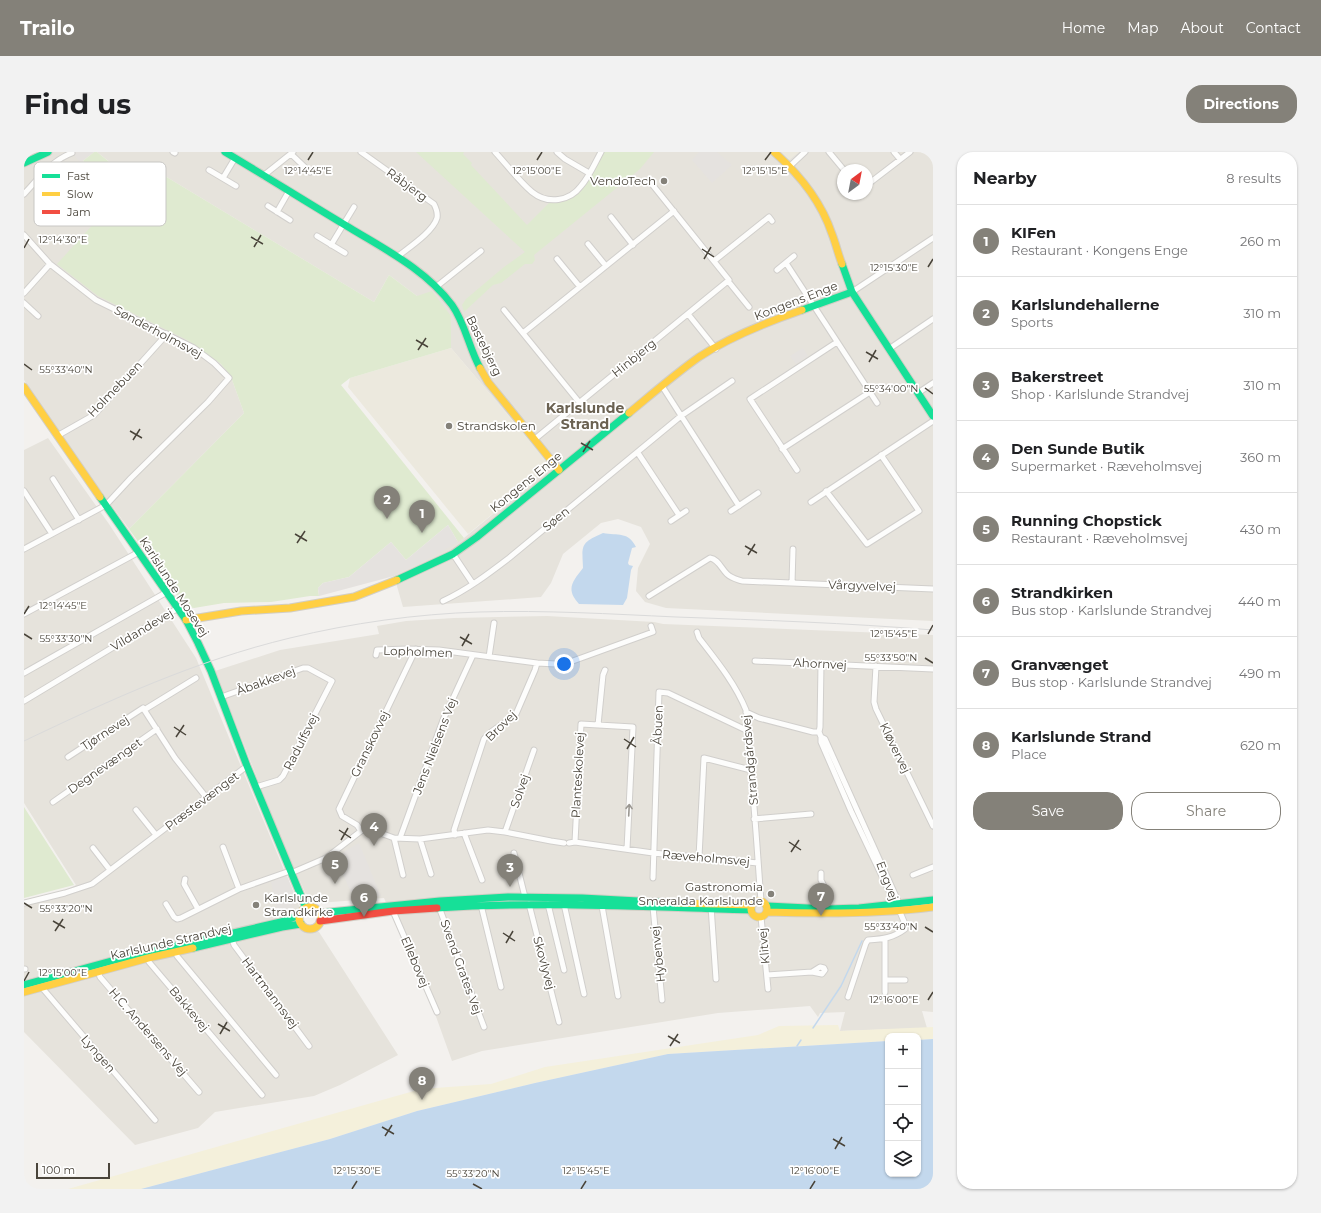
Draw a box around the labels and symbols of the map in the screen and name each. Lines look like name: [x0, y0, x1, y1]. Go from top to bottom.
legend: [34, 162, 166, 226]
text: 12°14'45"E: [284, 164, 332, 177]
text: 12°15'00"E: [512, 164, 562, 177]
text: 12°15'15"E: [742, 164, 788, 177]
north arrow: [837, 164, 873, 200]
street label: Råbjerg: [384, 165, 431, 205]
text: Fast: [67, 169, 91, 183]
place label: VendoTech: [590, 173, 656, 188]
marker: VendoTech: [659, 176, 669, 186]
text: Slow: [67, 187, 93, 201]
text: Jam: [66, 205, 91, 219]
text: 12°14'30"E: [39, 233, 88, 246]
text: 12°15'30"E: [870, 261, 918, 274]
street label: Kongens Enge: [752, 278, 840, 323]
street label: Sønderholmsvej: [112, 302, 205, 361]
street label: Bastebjerg: [463, 313, 506, 378]
street label: Hinbjerg: [609, 335, 659, 380]
street label: Holmebuen: [84, 358, 145, 420]
text: 55°33'40"N: [39, 363, 93, 376]
text: 55°34'00"N: [864, 382, 918, 395]
district label: Karlslunde Strand: [546, 399, 624, 433]
place label: Strandskolen: [457, 418, 536, 433]
marker: Strandskolen: [444, 421, 454, 431]
street label: Kongens Enge: [487, 448, 565, 515]
pin: 2: [374, 486, 400, 519]
pin: 1: [409, 500, 435, 533]
street label: Søen: [539, 503, 572, 534]
street label: Karlslunde Mosevej: [137, 534, 212, 639]
street label: Vårgyvelvej: [828, 577, 896, 594]
text: 12°14'45"E: [39, 599, 87, 612]
street label: Vildandevej: [108, 605, 176, 654]
text: 12°15'45"E: [870, 627, 918, 640]
text: 55°33'30"N: [40, 632, 93, 645]
street label: Lopholmen: [383, 643, 453, 660]
text: 55°33'50"N: [865, 651, 917, 664]
your location: [554, 654, 574, 674]
street label: Ahornvej: [793, 655, 847, 672]
street label: Åbakkevej: [234, 663, 297, 698]
street label: Jens Nielsens Vej: [409, 695, 460, 797]
street label: Åbuen: [649, 705, 666, 745]
street label: Brovej: [482, 707, 519, 744]
street label: Granskovvej: [347, 708, 392, 779]
street label: Radulfsvej: [280, 711, 321, 773]
street label: Tjørnevej: [78, 712, 132, 754]
street label: Strandgårdsvej: [738, 714, 761, 806]
street label: Kløvervej: [877, 720, 914, 776]
street label: Planteskolevej: [568, 731, 587, 818]
street label: Degnevænget: [65, 734, 145, 797]
street label: Præstevænget: [162, 768, 242, 833]
street label: Solvej: [507, 772, 532, 810]
one-way arrow: [625, 804, 632, 817]
pin: 4: [361, 813, 387, 846]
street label: Ræveholmsvej: [662, 846, 751, 869]
pin: 5: [322, 851, 348, 884]
pin: 3: [497, 854, 523, 887]
street label: Engvej: [873, 859, 902, 903]
place label: Gastronomia Smeralda Karlslunde: [639, 879, 763, 908]
pin: 7: [808, 883, 834, 916]
pin: 6: [351, 884, 377, 917]
marker: Gastronomia Smeralda Karlslunde: [766, 889, 776, 899]
place label: Karlslunde Strandkirke: [264, 890, 333, 919]
marker: Karlslunde Strandkirke: [251, 900, 261, 910]
text: 55°33'20"N: [39, 902, 93, 915]
street label: Svend Grates Vej: [437, 917, 486, 1016]
street label: Karlslunde Strandvej: [109, 920, 233, 963]
text: 55°33'40"N: [864, 920, 918, 933]
street label: Hybenvej: [647, 925, 668, 983]
street label: Klitvej: [754, 927, 773, 965]
street label: Ellebovej: [398, 934, 433, 990]
street label: Skovlyvej: [530, 935, 559, 991]
street label: Hartmannsvej: [239, 954, 302, 1031]
text: 12°15'00"E: [38, 966, 88, 979]
street label: Bakkevej: [166, 983, 213, 1034]
street label: H.C. Andersens Vej: [106, 985, 191, 1079]
text: 12°16'00"E: [869, 993, 919, 1006]
street label: Lyngen: [78, 1032, 119, 1076]
pin: 8: [409, 1067, 435, 1100]
scale bar: [36, 1161, 110, 1180]
text: 12°15'30"E: [333, 1164, 381, 1177]
text: 12°15'45"E: [562, 1164, 610, 1177]
text: 12°16'00"E: [790, 1164, 840, 1177]
text: 55°33'20"N: [446, 1167, 500, 1180]

